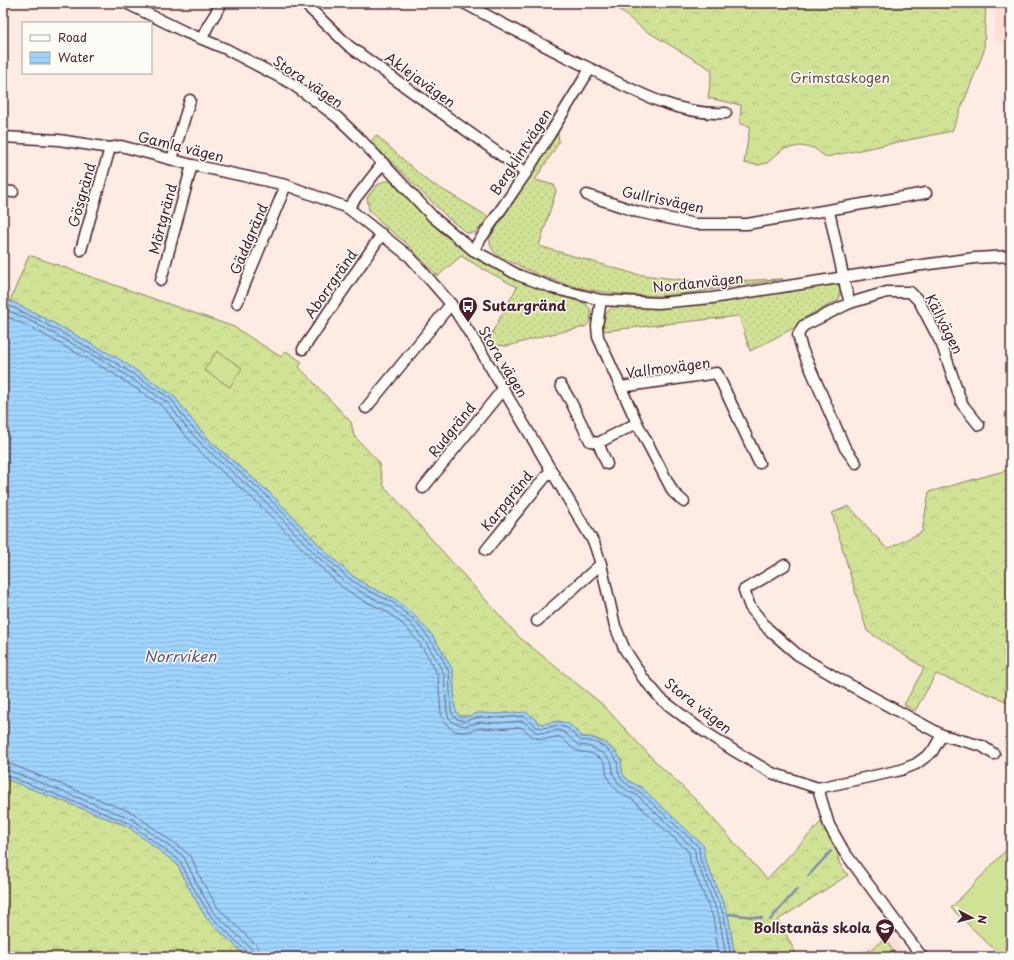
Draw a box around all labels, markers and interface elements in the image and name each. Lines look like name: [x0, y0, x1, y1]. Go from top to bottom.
legend: [22, 22, 152, 74]
text: Road: [58, 28, 87, 46]
street label: Aklejavägen: [381, 47, 460, 112]
text: Water: [58, 48, 95, 66]
street label: Stora vägen: [269, 50, 348, 113]
park label: Grimstaskogen: [790, 67, 890, 88]
street label: Bergklintvägen: [485, 104, 556, 199]
street label: Gamla vägen: [136, 126, 226, 167]
street label: Gösgränd: [62, 160, 101, 230]
street label: Mörtgränd: [143, 181, 182, 257]
street label: Gullrisvägen: [620, 181, 706, 218]
street label: Gäddgränd: [224, 200, 273, 278]
street label: Aborrgränd: [299, 245, 362, 322]
street label: Nordanvägen: [651, 267, 744, 298]
street label: Källvägen: [920, 290, 969, 357]
bus stop icon: Sutargränd: [457, 295, 479, 323]
place label: Sutargränd: [482, 295, 567, 316]
street label: Stora vägen: [474, 322, 533, 402]
street label: Vallmovägen: [624, 352, 711, 383]
street label: Rudgränd: [423, 398, 480, 461]
street label: Karpgränd: [476, 466, 538, 535]
water label: Norrviken: [144, 644, 217, 667]
street label: Stora vägen: [660, 673, 737, 739]
north arrow: [952, 898, 992, 938]
text: N: [973, 914, 991, 925]
place label: Bollstanäs skola: [753, 917, 871, 938]
school or university icon: Bollstanäs skola: [874, 917, 896, 945]

